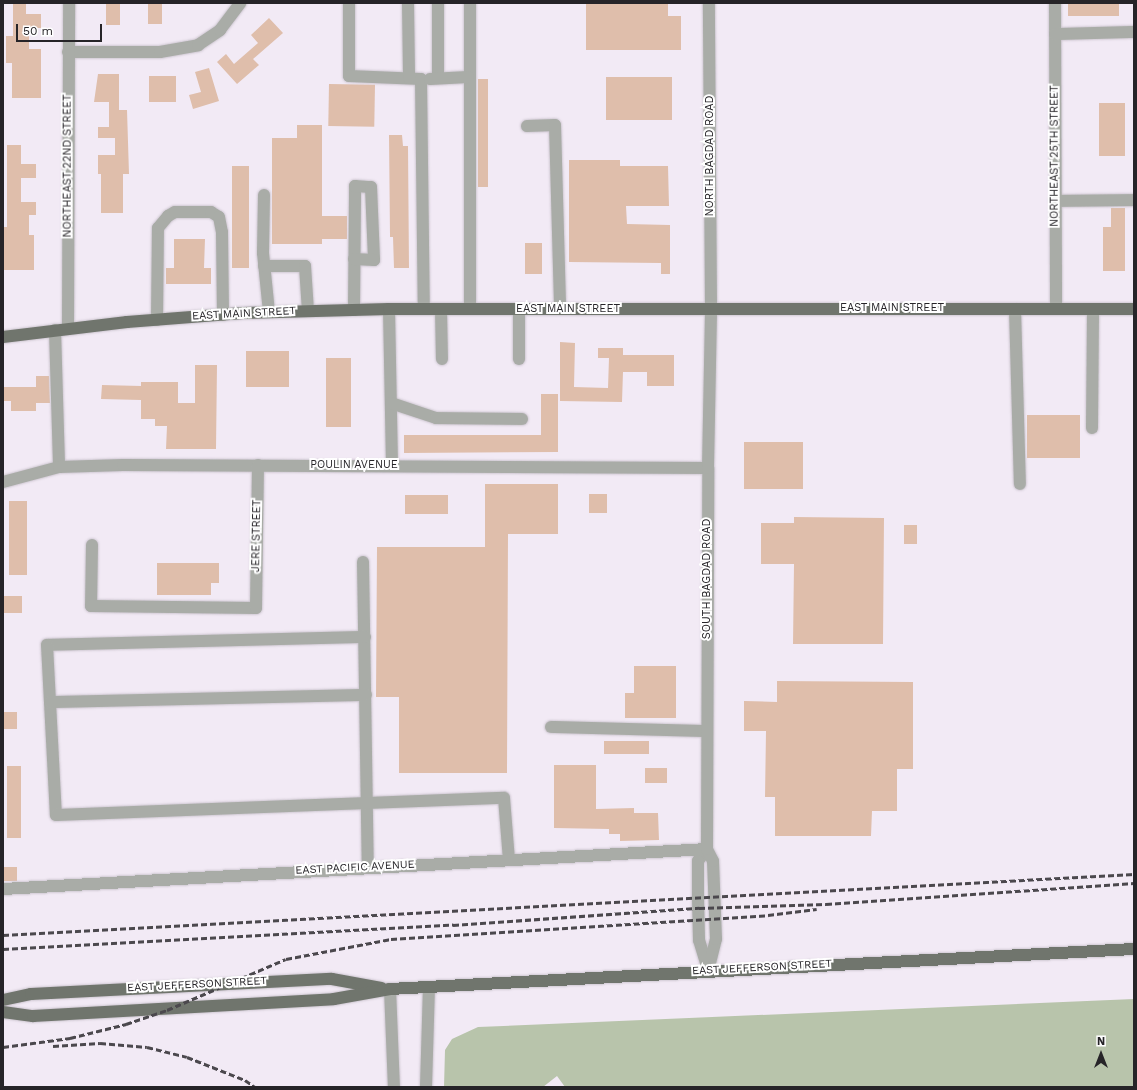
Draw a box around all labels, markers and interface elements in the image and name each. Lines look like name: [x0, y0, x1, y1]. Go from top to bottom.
scale bar: [18, 16, 104, 42]
text: 50 m: [23, 24, 53, 38]
street label: NORTHEAST 25TH STREET: [1048, 85, 1062, 227]
street label: NORTHEAST 22ND STREET: [61, 94, 75, 238]
street label: NORTH BAGDAD ROAD: [703, 96, 717, 216]
street label: EAST MAIN STREET: [840, 301, 944, 315]
street label: EAST MAIN STREET: [516, 302, 620, 316]
street label: EAST MAIN STREET: [192, 305, 296, 323]
street label: POULIN AVENUE: [310, 458, 398, 472]
street label: JERE STREET: [250, 500, 264, 572]
street label: SOUTH BAGDAD ROAD: [700, 519, 714, 639]
street label: EAST PACIFIC AVENUE: [295, 858, 415, 878]
street label: EAST JEFFERSON STREET: [691, 958, 833, 978]
street label: EAST JEFFERSON STREET: [126, 975, 268, 995]
north arrow: [1081, 1034, 1121, 1074]
text: N: [1097, 1035, 1105, 1048]

